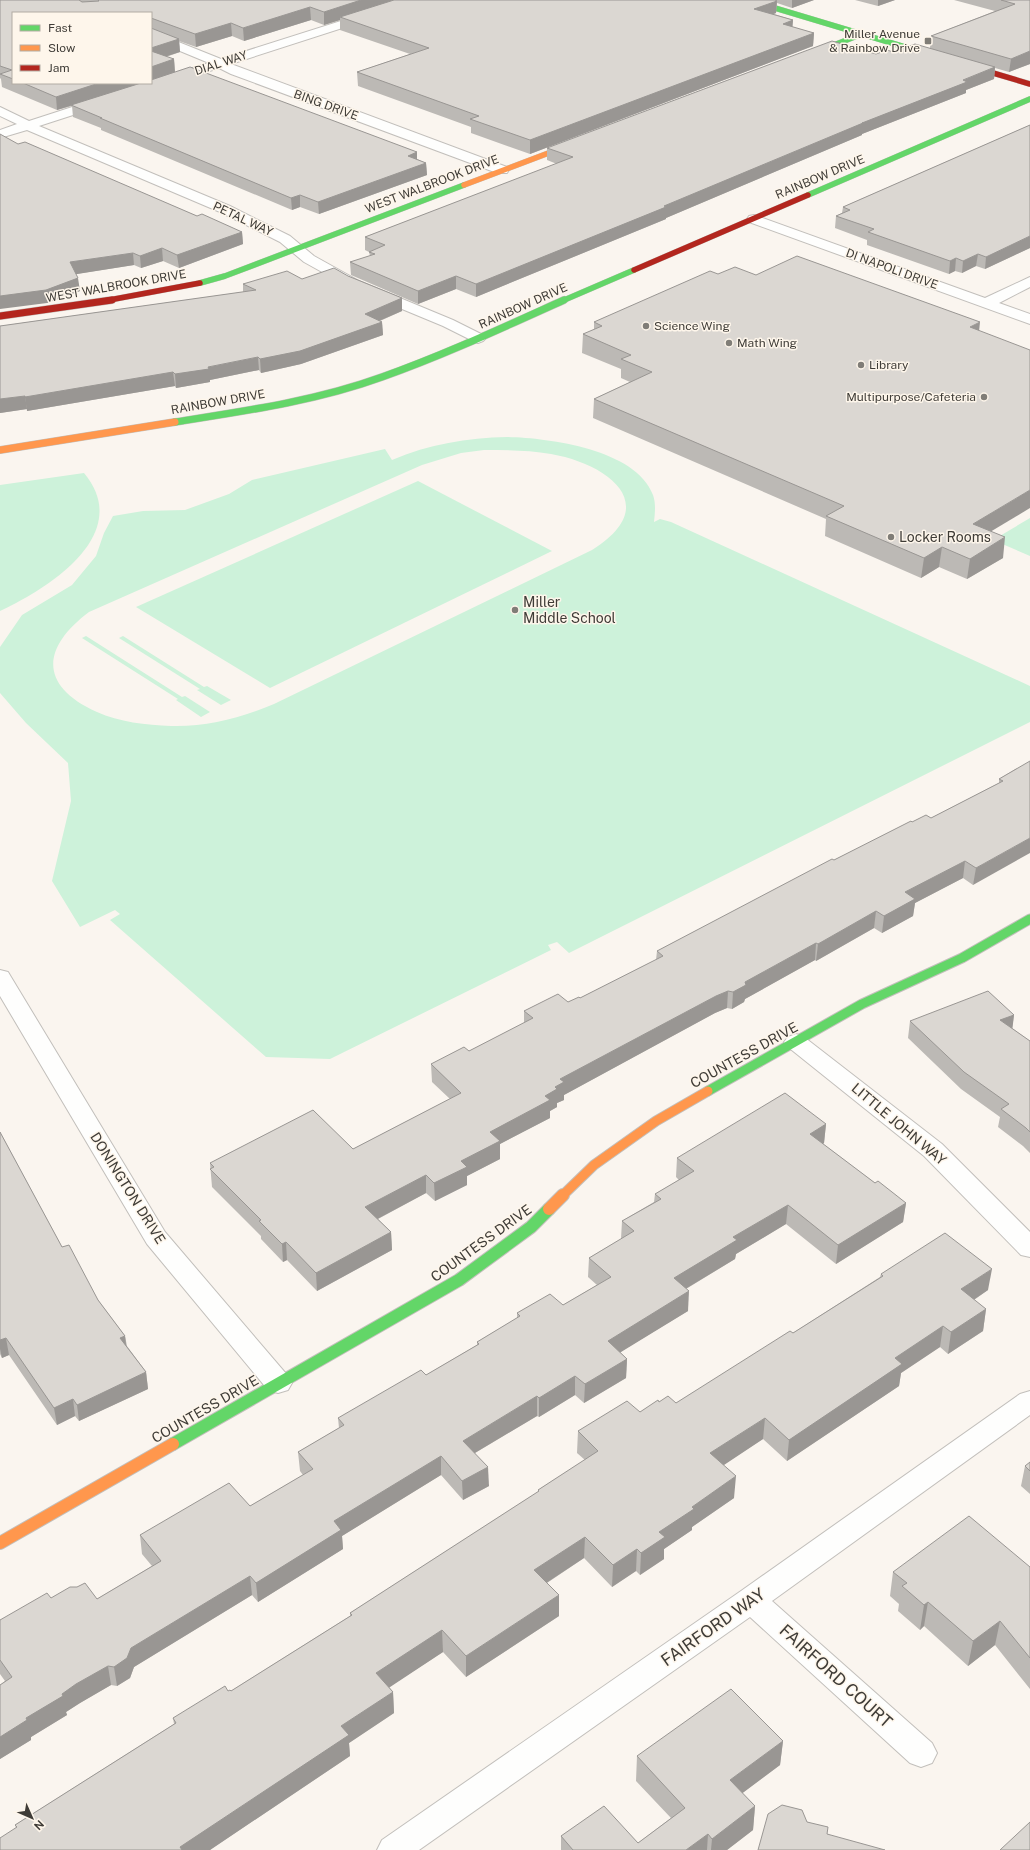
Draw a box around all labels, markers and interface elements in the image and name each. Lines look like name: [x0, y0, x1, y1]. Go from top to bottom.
legend: [12, 12, 152, 84]
text: Fast: [48, 21, 73, 35]
place label: Miller Avenue & Rainbow Drive: [829, 27, 920, 55]
marker: Miller Avenue & Rainbow Drive: [923, 36, 933, 46]
text: Slow: [48, 41, 76, 55]
street label: DIAL WAY: [193, 48, 250, 78]
text: Jam: [48, 61, 70, 75]
street label: BING DRIVE: [292, 87, 360, 123]
street label: WEST WALBROOK DRIVE: [363, 152, 501, 216]
street label: RAINBOW DRIVE: [773, 152, 867, 202]
street label: PETAL WAY: [211, 199, 276, 239]
street label: DI NAPOLI DRIVE: [844, 246, 940, 292]
street label: WEST WALBROOK DRIVE: [45, 267, 187, 305]
street label: RAINBOW DRIVE: [477, 280, 569, 332]
place label: Science Wing: [654, 319, 730, 333]
marker: Science Wing: [641, 321, 651, 331]
place label: Math Wing: [737, 336, 797, 350]
marker: Math Wing: [724, 338, 734, 348]
place label: Library: [869, 358, 909, 372]
marker: Library: [856, 360, 866, 370]
street label: RAINBOW DRIVE: [170, 387, 266, 417]
place label: Multipurpose/Cafeteria: [846, 390, 976, 404]
marker: Multipurpose/Cafeteria: [979, 392, 989, 402]
place label: Locker Rooms: [899, 529, 991, 545]
marker: Locker Rooms: [886, 532, 896, 542]
place label: Miller Middle School: [523, 594, 616, 626]
marker: Miller Middle School: [510, 605, 520, 615]
street label: COUNTESS DRIVE: [687, 1019, 801, 1091]
street label: LITTLE JOHN WAY: [848, 1080, 950, 1169]
street label: DONINGTON DRIVE: [87, 1129, 169, 1247]
street label: COUNTESS DRIVE: [428, 1201, 534, 1285]
street label: COUNTESS DRIVE: [149, 1372, 261, 1446]
street label: FAIRFORD WAY: [657, 1583, 769, 1670]
street label: FAIRFORD COURT: [776, 1620, 896, 1732]
north arrow: [12, 1798, 52, 1838]
text: N: [32, 1818, 46, 1832]

